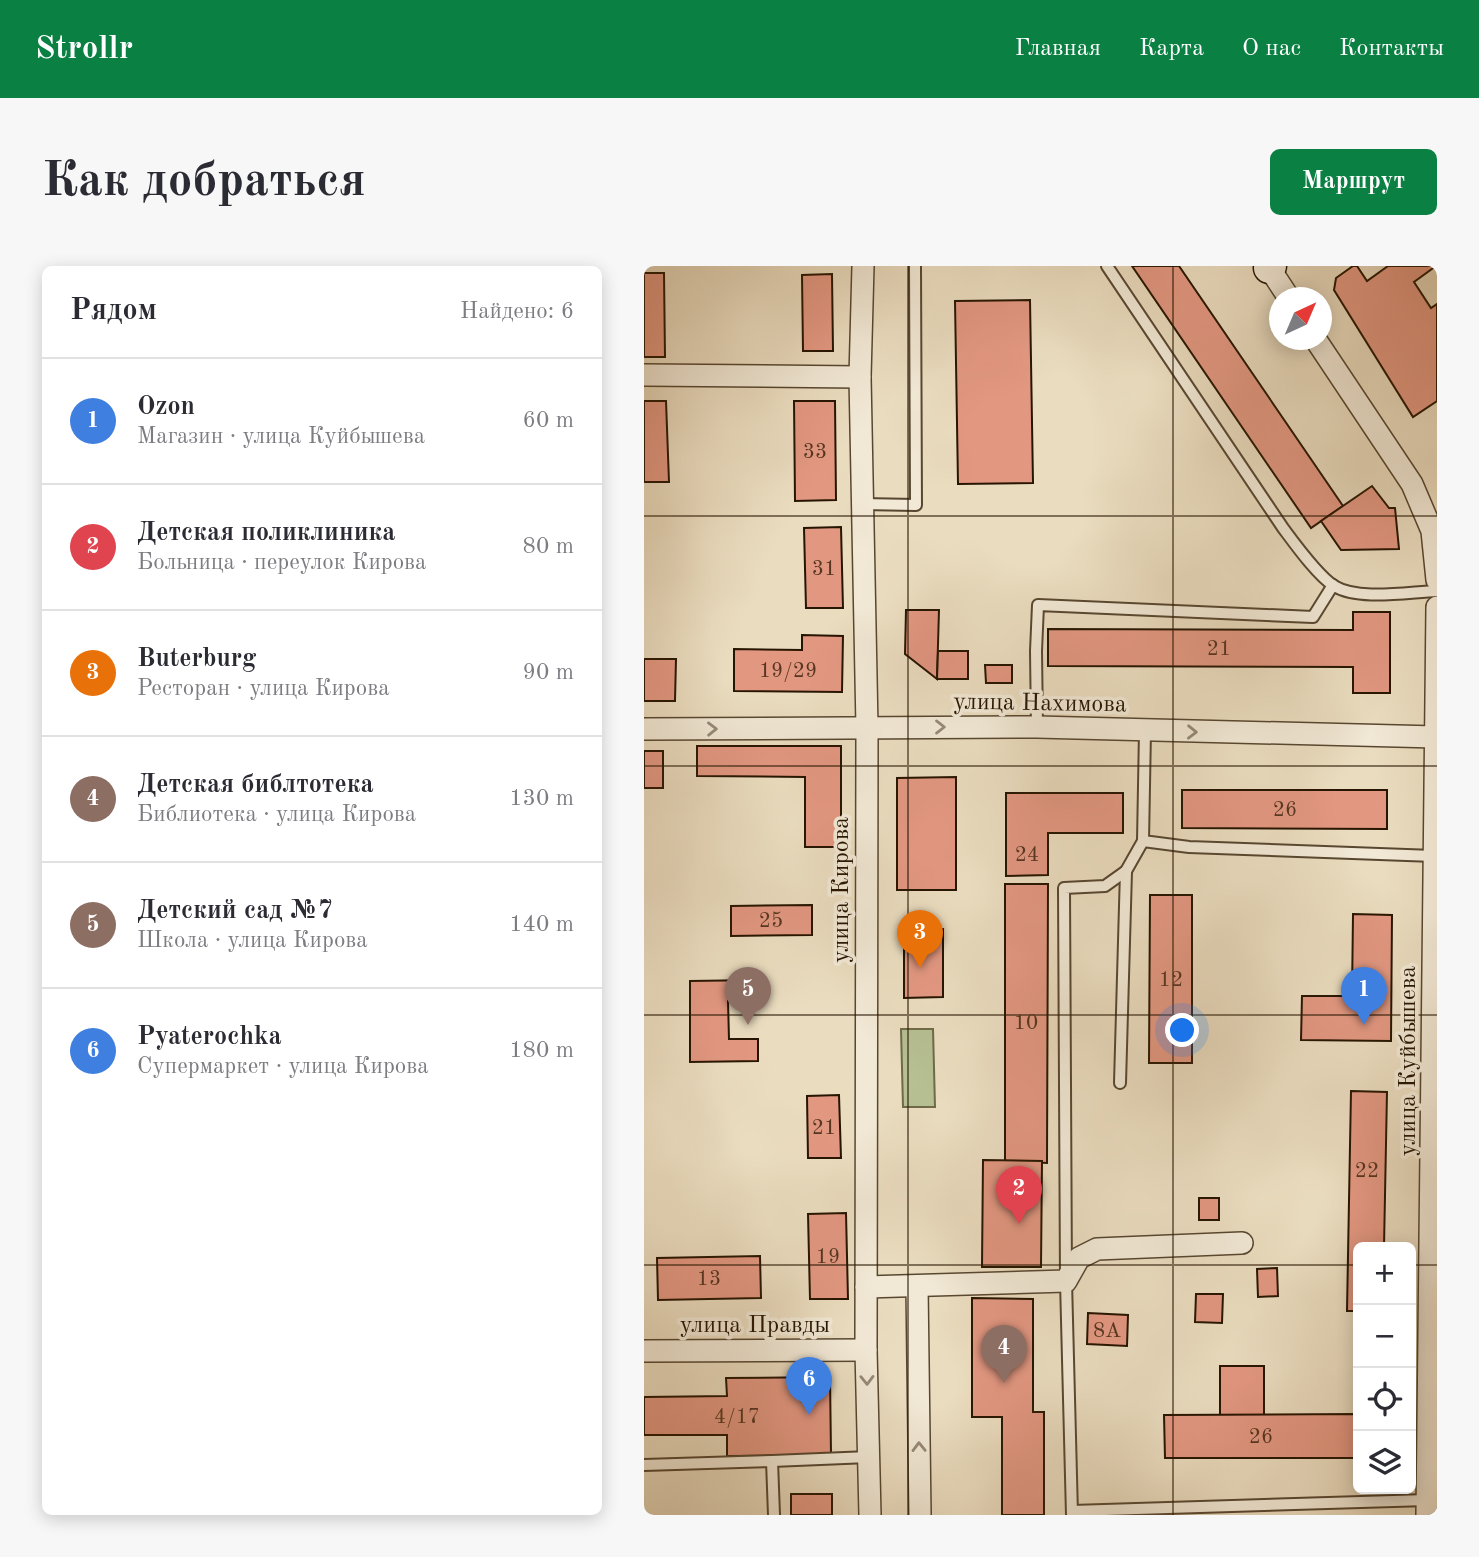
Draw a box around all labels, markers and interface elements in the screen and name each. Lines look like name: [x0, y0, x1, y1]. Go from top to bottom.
text: Strollr: [35, 33, 133, 66]
text: Главная: [1015, 37, 1101, 61]
text: Карта: [1139, 37, 1204, 61]
text: О нас: [1242, 37, 1301, 61]
text: Контакты: [1339, 37, 1444, 61]
button: Маршрут: [1270, 149, 1437, 215]
text: Как добраться: [42, 158, 366, 207]
north arrow: [1269, 287, 1332, 350]
text: Рядом: [70, 296, 157, 326]
text: Найдено: 6: [460, 300, 574, 323]
text: Ozon: [137, 394, 195, 420]
text: 1: [86, 409, 100, 432]
text: 60 m: [523, 409, 574, 432]
text: Магазин · улица Куйбышева: [137, 425, 425, 448]
house number: 33: [803, 442, 827, 463]
text: Детская поликлиника: [137, 520, 395, 546]
text: 2: [86, 535, 100, 558]
text: 80 m: [523, 535, 574, 558]
text: Больница · переулок Кирова: [137, 551, 426, 574]
house number: 31: [812, 559, 836, 580]
house number: 21: [1207, 639, 1231, 660]
text: Buterburg: [137, 646, 257, 672]
text: 3: [86, 661, 100, 684]
text: 90 m: [523, 661, 574, 684]
house number: 19/29: [759, 661, 817, 682]
text: Ресторан · улица Кирова: [137, 677, 390, 700]
street label: улица Нахимова: [953, 690, 1127, 718]
one-way arrow: [935, 719, 945, 735]
one-way arrow: [707, 721, 718, 736]
one-way arrow: [1186, 724, 1197, 739]
text: Детская библтотека: [137, 772, 374, 798]
text: 4: [86, 787, 100, 810]
text: 130 m: [509, 787, 574, 810]
house number: 26: [1273, 800, 1297, 821]
text: Библиотека · улица Кирова: [137, 803, 416, 826]
street label: улица Кирова: [830, 817, 854, 963]
house number: 24: [1015, 845, 1039, 866]
text: Детский сад №7: [137, 898, 333, 924]
pin: 3: [897, 910, 943, 968]
house number: 25: [759, 911, 783, 932]
text: 5: [86, 913, 100, 936]
text: 140 m: [509, 913, 574, 936]
text: Школа · улица Кирова: [137, 929, 368, 952]
street label: улица Куйбышева: [1397, 966, 1421, 1156]
pin: 5: [725, 967, 771, 1025]
pin: 1: [1341, 967, 1387, 1025]
house number: 12: [1159, 970, 1183, 991]
house number: 10: [1014, 1013, 1038, 1034]
your location: [1165, 1013, 1199, 1047]
text: Pyaterochka: [137, 1024, 282, 1050]
text: 6: [86, 1039, 100, 1062]
text: 180 m: [509, 1039, 574, 1062]
text: Супермаркет · улица Кирова: [137, 1055, 429, 1078]
house number: 21: [812, 1118, 836, 1139]
house number: 22: [1355, 1161, 1379, 1182]
pin: 2: [996, 1166, 1042, 1224]
map controls: [1353, 1242, 1416, 1494]
button: +: [1353, 1242, 1416, 1305]
house number: 19: [816, 1247, 840, 1268]
house number: 13: [697, 1269, 721, 1290]
button: −: [1353, 1305, 1416, 1368]
street label: улица Правды: [680, 1314, 830, 1338]
house number: 8А: [1093, 1321, 1121, 1342]
pin: 4: [981, 1325, 1027, 1383]
pin: 6: [786, 1357, 832, 1415]
button: locate: [1353, 1368, 1416, 1431]
one-way arrow: [859, 1375, 875, 1386]
house number: 4/17: [714, 1407, 760, 1428]
house number: 26: [1249, 1427, 1273, 1448]
button: layers: [1353, 1431, 1416, 1494]
one-way arrow: [911, 1441, 927, 1452]

